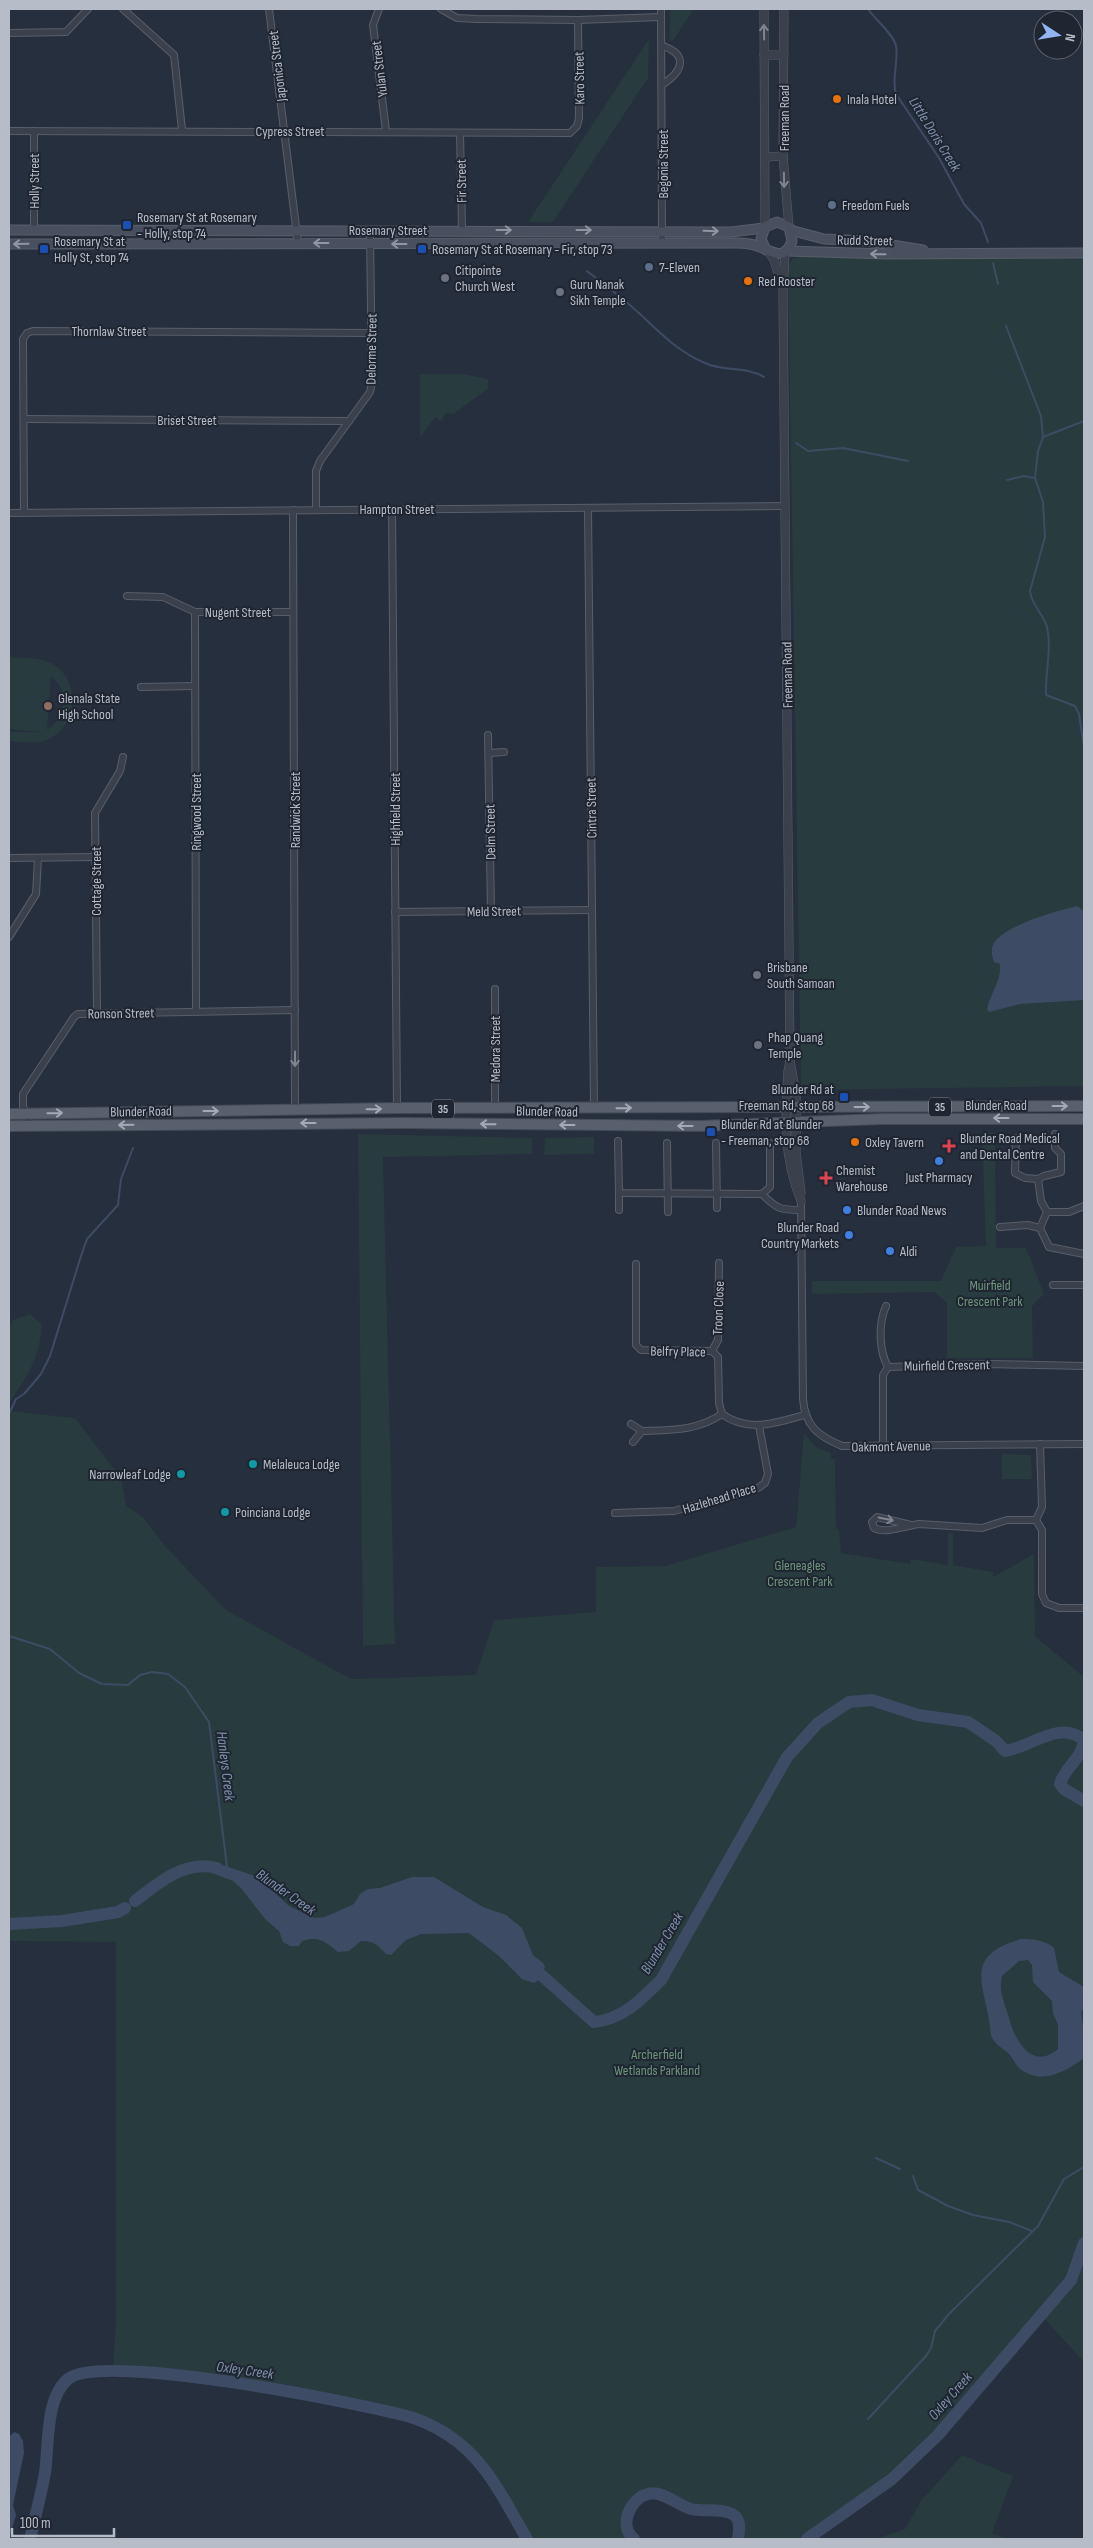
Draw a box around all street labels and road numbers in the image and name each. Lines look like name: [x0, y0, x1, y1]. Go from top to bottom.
street label: Japonica Street: [265, 30, 290, 103]
street label: Yulan Street: [368, 40, 391, 98]
street label: Karo Street: [571, 51, 588, 105]
street label: Freeman Road: [776, 85, 793, 151]
street label: Cypress Street: [255, 123, 325, 140]
street label: Begonia Street: [655, 130, 672, 198]
street label: Holly Street: [26, 153, 43, 209]
street label: Fir Street: [453, 159, 470, 203]
street label: Rosemary Street: [349, 222, 427, 239]
street label: Rudd Street: [837, 232, 893, 249]
street label: Delorme Street: [362, 313, 381, 385]
street label: Thornlaw Street: [72, 323, 146, 340]
street label: Briset Street: [157, 412, 217, 429]
street label: Hampton Street: [359, 501, 435, 518]
street label: Nugent Street: [205, 604, 271, 621]
street label: Freeman Road: [778, 642, 797, 708]
street label: Randwick Street: [287, 772, 304, 848]
street label: Highfield Street: [387, 772, 404, 846]
street label: Ringwood Street: [188, 773, 205, 851]
street label: Cintra Street: [582, 777, 601, 838]
street label: Delm Street: [482, 804, 499, 860]
street label: Cottage Street: [88, 846, 105, 916]
street label: Meld Street: [467, 903, 521, 920]
street label: Ronson Street: [88, 1004, 155, 1023]
street label: Medora Street: [487, 1016, 504, 1082]
street label: Blunder Road: [965, 1097, 1027, 1114]
road number: 35: [929, 1098, 951, 1116]
road number: 35: [432, 1100, 454, 1118]
street label: Blunder Road: [110, 1102, 172, 1121]
street label: Blunder Road: [516, 1102, 578, 1121]
street label: Troon Close: [709, 1281, 728, 1335]
street label: Belfry Place: [650, 1343, 706, 1360]
street label: Muirfield Crescent: [904, 1356, 990, 1375]
street label: Oakmont Avenue: [851, 1437, 931, 1456]
street label: Hazlehead Place: [680, 1479, 758, 1518]

